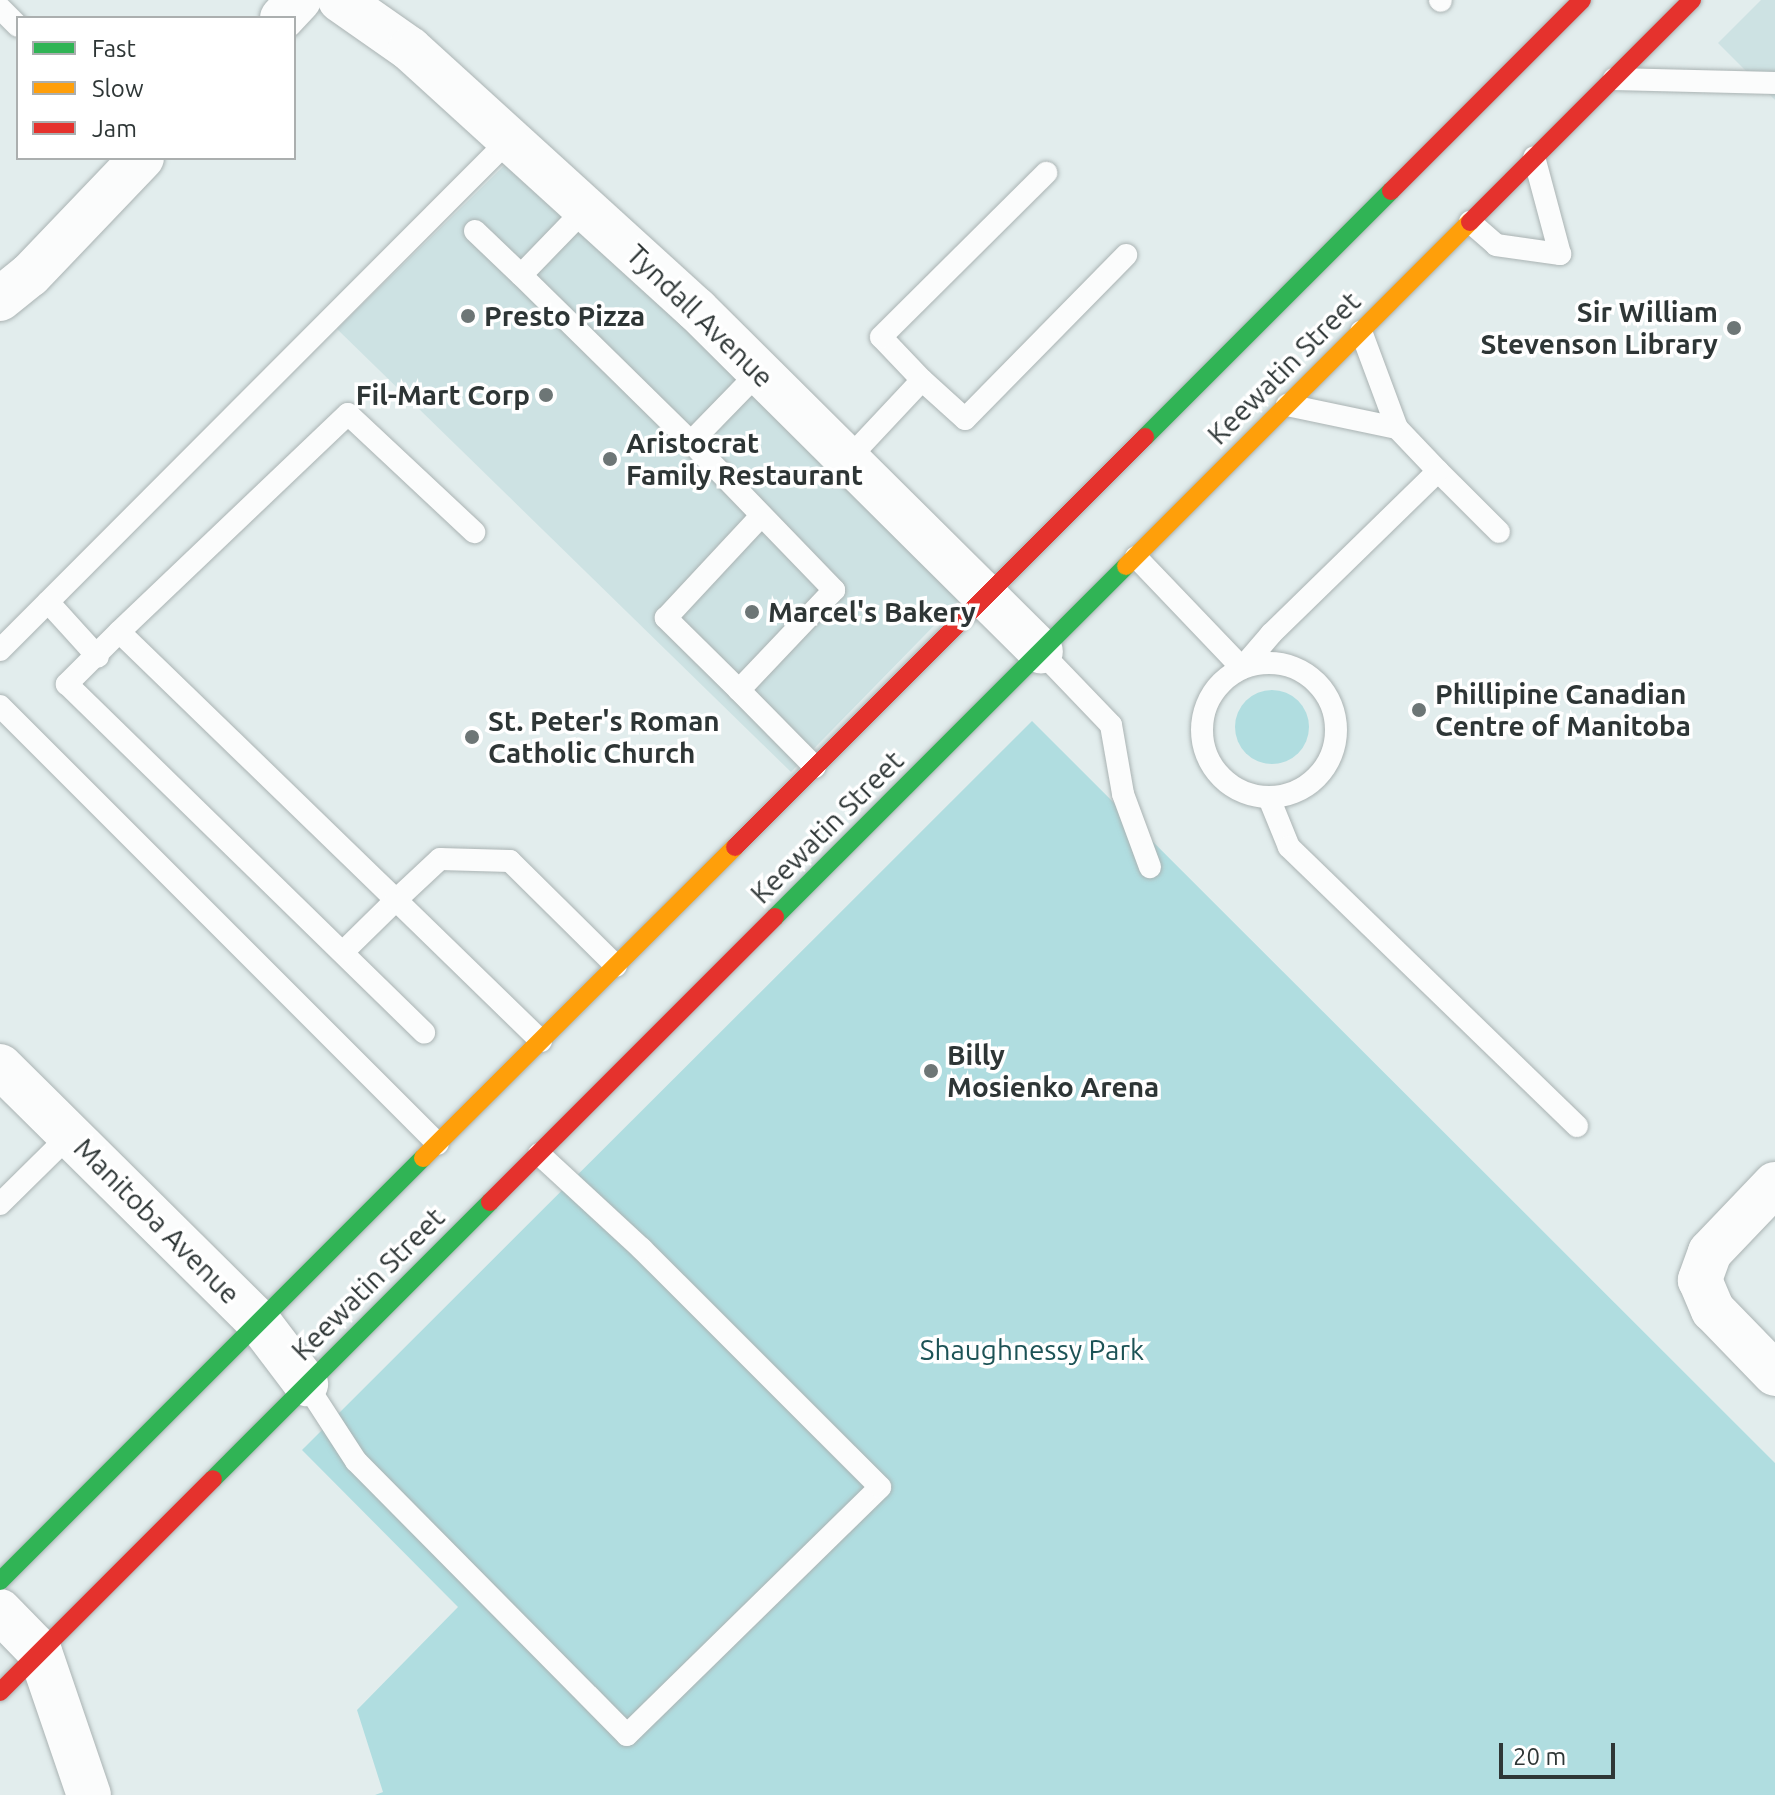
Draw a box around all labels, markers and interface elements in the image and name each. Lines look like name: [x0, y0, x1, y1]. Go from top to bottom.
legend: [16, 16, 296, 160]
text: Fast: [92, 35, 136, 62]
text: Slow: [92, 75, 144, 102]
text: Jam: [92, 115, 137, 142]
street label: Tyndall Avenue: [620, 238, 780, 394]
street label: Keewatin Street: [1201, 285, 1367, 451]
place label: Sir William Stevenson Library: [1480, 295, 1718, 361]
place label: Presto Pizza: [484, 299, 645, 333]
marker: Presto Pizza: [459, 307, 477, 325]
marker: Sir William Stevenson Library: [1725, 319, 1743, 337]
place label: Fil-Mart Corp: [356, 378, 530, 412]
marker: Fil-Mart Corp: [537, 386, 555, 404]
place label: Aristocrat Family Restaurant: [626, 426, 863, 492]
marker: Aristocrat Family Restaurant: [601, 450, 619, 468]
place label: Marcel's Bakery: [768, 595, 976, 629]
marker: Marcel's Bakery: [743, 603, 761, 621]
place label: Phillipine Canadian Centre of Manitoba: [1435, 677, 1691, 743]
marker: Phillipine Canadian Centre of Manitoba: [1410, 701, 1428, 719]
place label: St. Peter's Roman Catholic Church: [488, 704, 720, 770]
marker: St. Peter's Roman Catholic Church: [463, 728, 481, 746]
street label: Keewatin Street: [744, 744, 910, 910]
place label: Billy Mosienko Arena: [947, 1038, 1159, 1104]
marker: Billy Mosienko Arena: [922, 1062, 940, 1080]
street label: Manitoba Avenue: [67, 1131, 247, 1311]
street label: Keewatin Street: [285, 1201, 451, 1367]
park label: Shaughnessy Park: [920, 1333, 1144, 1367]
scale bar: [1503, 1727, 1619, 1777]
text: 20 m: [1513, 1743, 1566, 1770]

